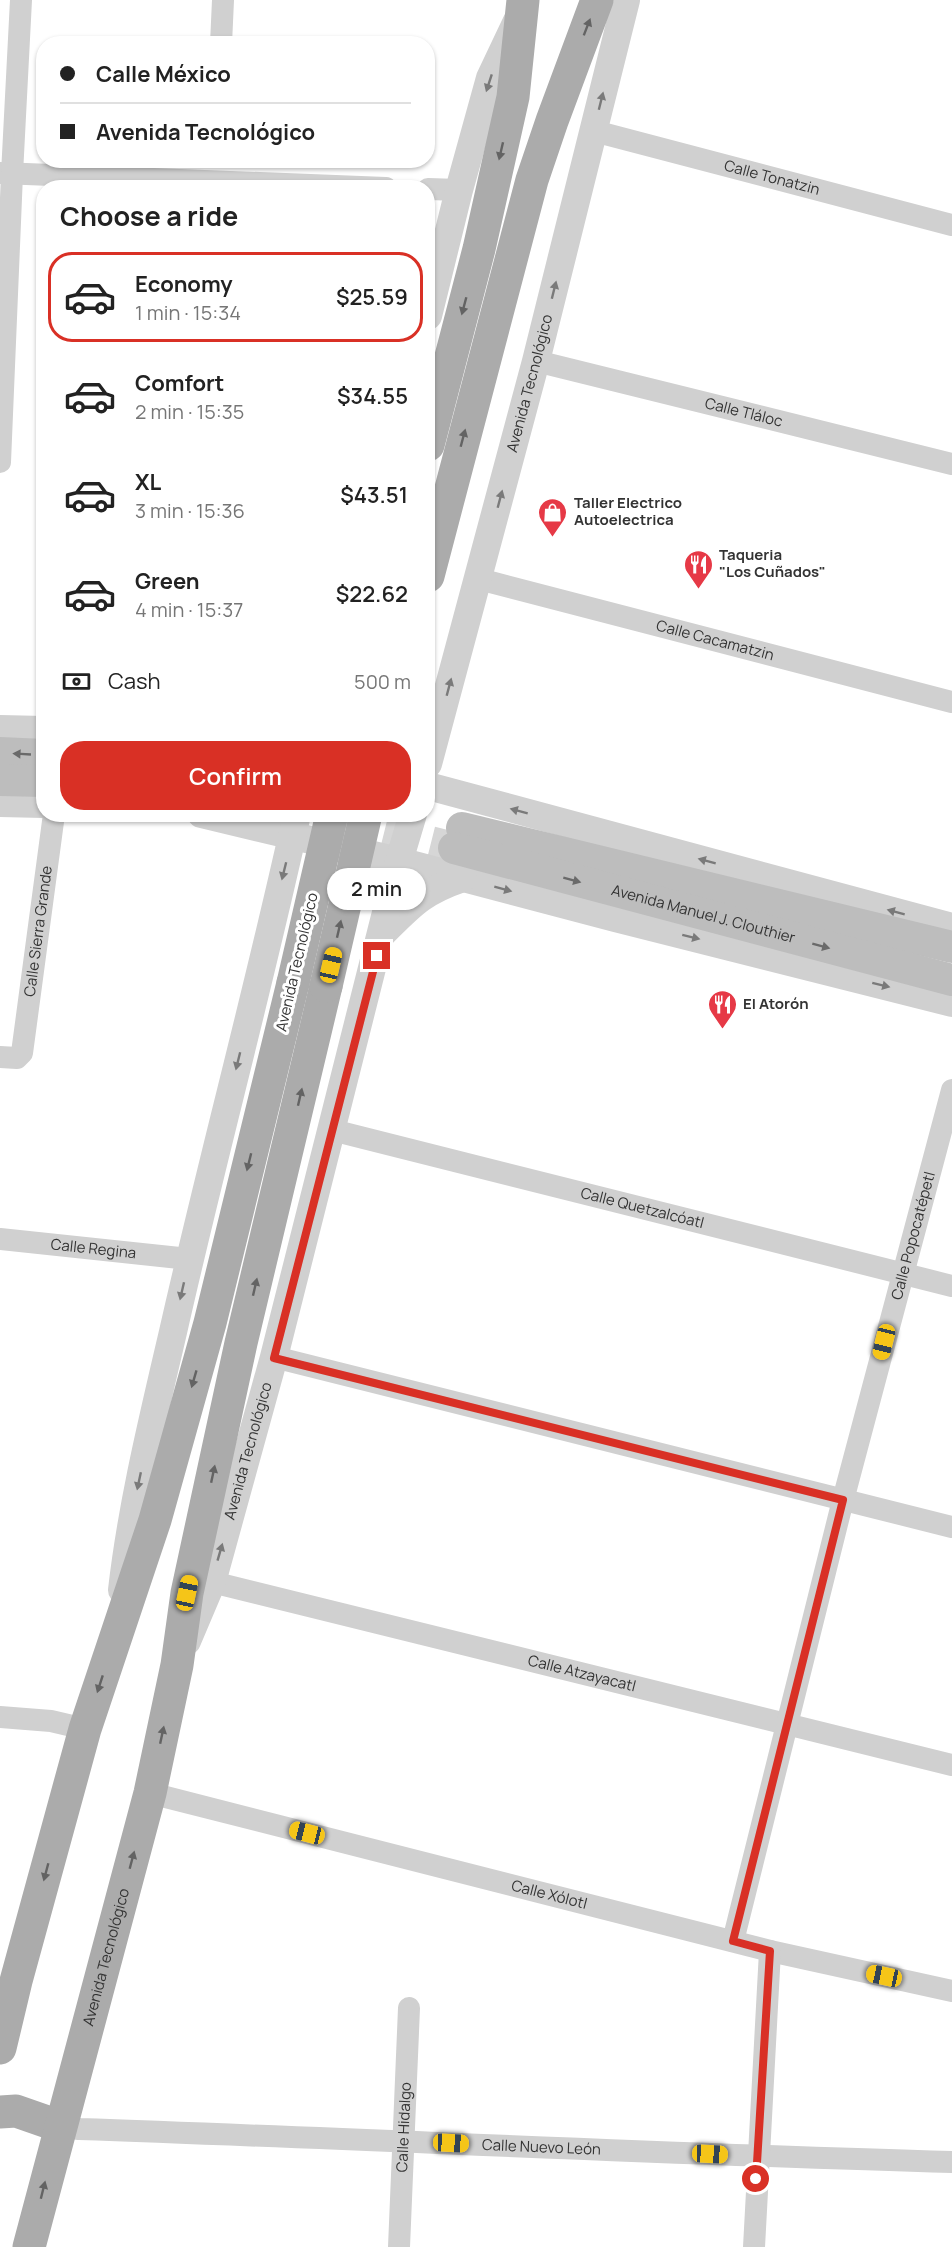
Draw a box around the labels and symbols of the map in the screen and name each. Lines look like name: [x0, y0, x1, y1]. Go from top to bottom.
one-way arrow: [583, 18, 592, 36]
one-way arrow: [484, 74, 493, 92]
one-way arrow: [597, 92, 607, 110]
one-way arrow: [495, 142, 505, 161]
street label: Calle Tonatzin: [722, 155, 822, 200]
one-way arrow: [549, 281, 559, 299]
one-way arrow: [459, 297, 468, 315]
street label: Avenida Tecnológico: [501, 312, 557, 454]
street label: Calle Tláloc: [703, 392, 785, 432]
one-way arrow: [459, 429, 469, 447]
one-way arrow: [495, 490, 505, 508]
place label: Taller Electrico Autoelectrica: [574, 492, 682, 530]
shop icon: Taller Electrico Autoelectrica: [537, 496, 569, 538]
place label: Taqueria "Los Cuñados": [719, 544, 826, 582]
restaurant icon: Taqueria "Los Cuñados": [682, 548, 714, 590]
street label: Calle Cacamatzin: [654, 615, 777, 665]
one-way arrow: [445, 678, 454, 696]
one-way arrow: [12, 750, 31, 759]
one-way arrow: [510, 805, 528, 815]
one-way arrow: [698, 856, 716, 866]
one-way arrow: [279, 862, 288, 881]
street label: Calle Sierra Grande: [19, 864, 57, 998]
callout: 2 min: [328, 869, 427, 911]
one-way arrow: [562, 875, 581, 885]
street label: Avenida Manuel J. Clouthier: [609, 879, 798, 948]
one-way arrow: [493, 884, 512, 894]
street label: Avenida Tecnológico: [270, 890, 323, 1033]
one-way arrow: [886, 907, 904, 916]
one-way arrow: [335, 920, 345, 939]
one-way arrow: [682, 933, 701, 943]
one-way arrow: [812, 941, 830, 951]
route end: [363, 942, 390, 969]
car: [318, 945, 344, 985]
one-way arrow: [871, 980, 890, 990]
restaurant icon: El Atorón: [706, 988, 738, 1030]
place label: El Atorón: [743, 993, 809, 1014]
one-way arrow: [232, 1052, 242, 1070]
one-way arrow: [295, 1088, 305, 1106]
one-way arrow: [244, 1153, 254, 1171]
street label: Calle Popocatépetl: [886, 1169, 940, 1302]
street label: Calle Quetzalcóatl: [578, 1182, 706, 1233]
street label: Calle Regina: [50, 1233, 137, 1263]
one-way arrow: [250, 1277, 260, 1296]
one-way arrow: [176, 1282, 186, 1300]
car: [871, 1322, 897, 1362]
one-way arrow: [189, 1370, 198, 1388]
street label: Avenida Tecnológico: [219, 1380, 277, 1522]
one-way arrow: [209, 1464, 218, 1483]
one-way arrow: [134, 1472, 143, 1491]
one-way arrow: [216, 1543, 225, 1561]
car: [174, 1574, 200, 1612]
street label: Calle Atzayacatl: [526, 1650, 638, 1696]
one-way arrow: [94, 1675, 104, 1693]
one-way arrow: [158, 1726, 167, 1745]
car: [287, 1820, 327, 1846]
one-way arrow: [127, 1851, 137, 1869]
one-way arrow: [40, 1863, 50, 1881]
street label: Calle Xólotl: [509, 1875, 589, 1914]
street label: Avenida Tecnológico: [77, 1886, 134, 2028]
car: [865, 1963, 903, 1989]
street label: Calle Hidalgo: [391, 2081, 416, 2173]
car: [433, 2133, 469, 2153]
street label: Calle Nuevo León: [482, 2134, 601, 2160]
car: [692, 2144, 728, 2164]
route start: [742, 2165, 769, 2192]
one-way arrow: [39, 2181, 49, 2199]

